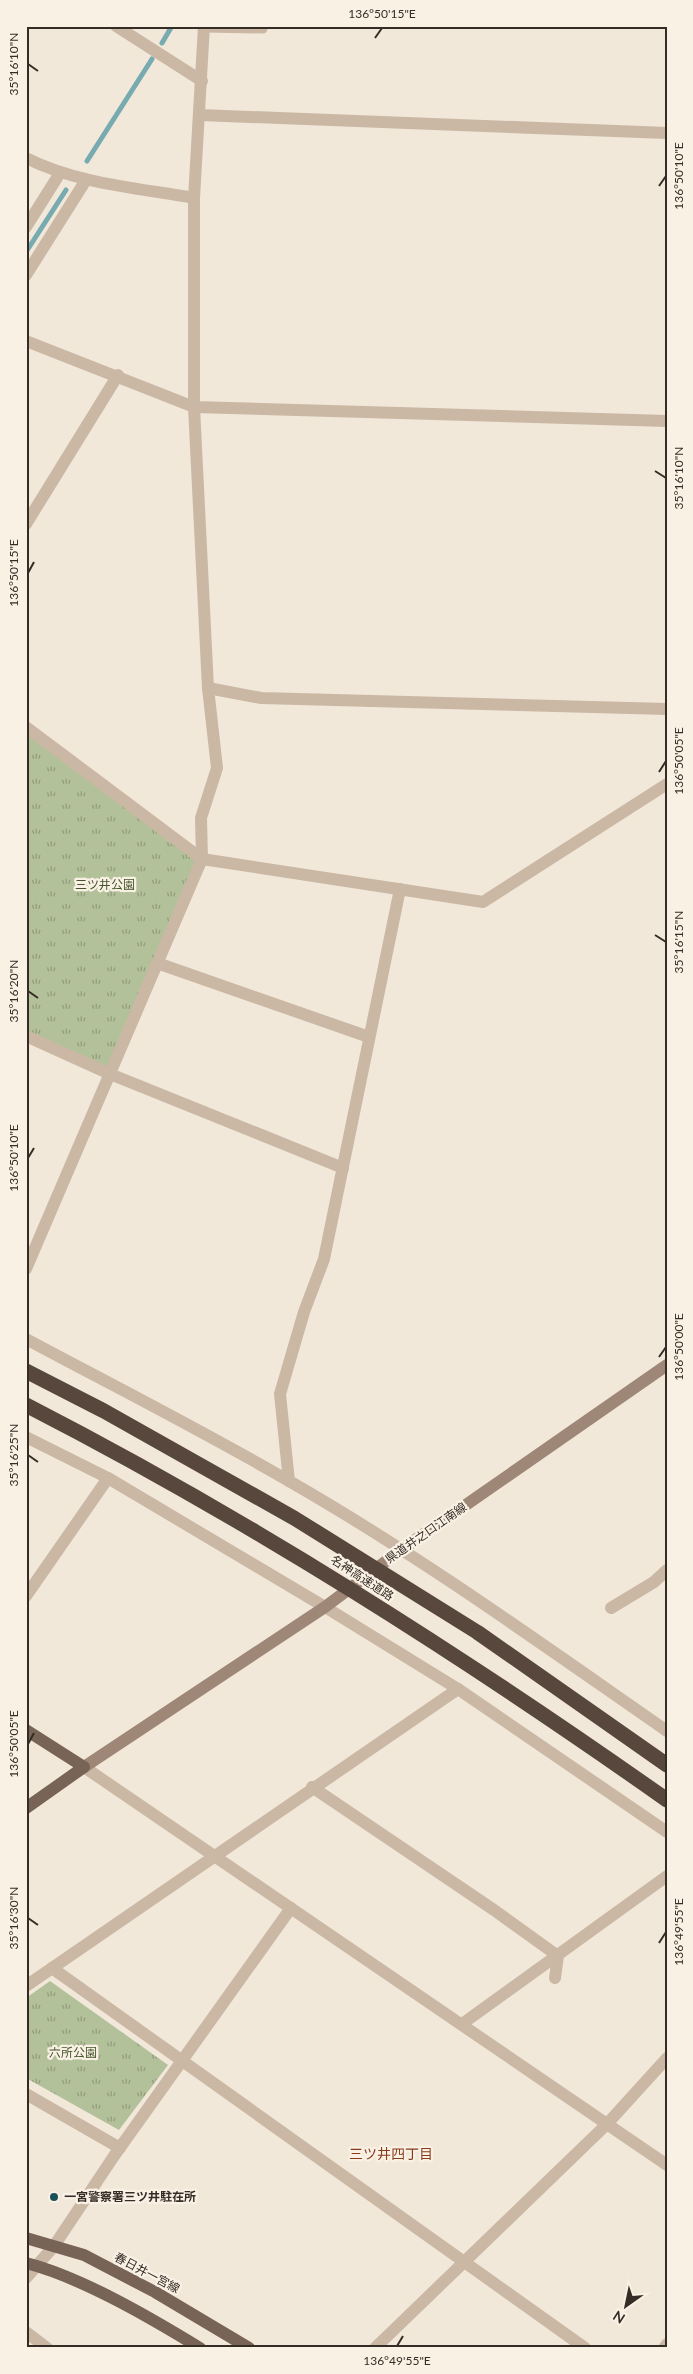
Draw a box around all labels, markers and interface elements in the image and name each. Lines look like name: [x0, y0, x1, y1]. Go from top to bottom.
text: 136°50'15"E: [348, 6, 416, 21]
text: 35°16'10"N: [6, 33, 21, 95]
text: 136°50'10"E: [671, 142, 686, 210]
text: 35°16'10"N: [671, 447, 686, 509]
text: 136°50'15"E: [6, 539, 21, 607]
text: 136°50'05"E: [671, 727, 686, 795]
park label: 三ツ井公園: [75, 877, 135, 892]
text: 35°16'15"N: [671, 911, 686, 973]
text: 35°16'20"N: [6, 960, 21, 1022]
text: 136°50'10"E: [6, 1124, 21, 1192]
text: 136°50'00"E: [671, 1313, 686, 1381]
text: 35°16'25"N: [6, 1424, 21, 1486]
street label: 県道井之口江南線: [382, 1499, 469, 1566]
street label: 名神高速道路: [328, 1552, 397, 1603]
text: 136°50'05"E: [6, 1710, 21, 1778]
text: 35°16'30"N: [6, 1887, 21, 1949]
text: 136°49'55"E: [671, 1898, 686, 1966]
park label: 六所公園: [49, 2045, 97, 2060]
district label: 三ツ井四丁目: [349, 2145, 433, 2162]
place label: 一宮警察署三ツ井駐在所: [64, 2189, 196, 2204]
marker: 一宮警察署三ツ井駐在所: [48, 2191, 60, 2203]
street label: 春日井一宮線: [112, 2249, 183, 2296]
north arrow: [600, 2282, 650, 2332]
text: N: [609, 2307, 628, 2327]
text: 136°49'55"E: [363, 2353, 431, 2368]

